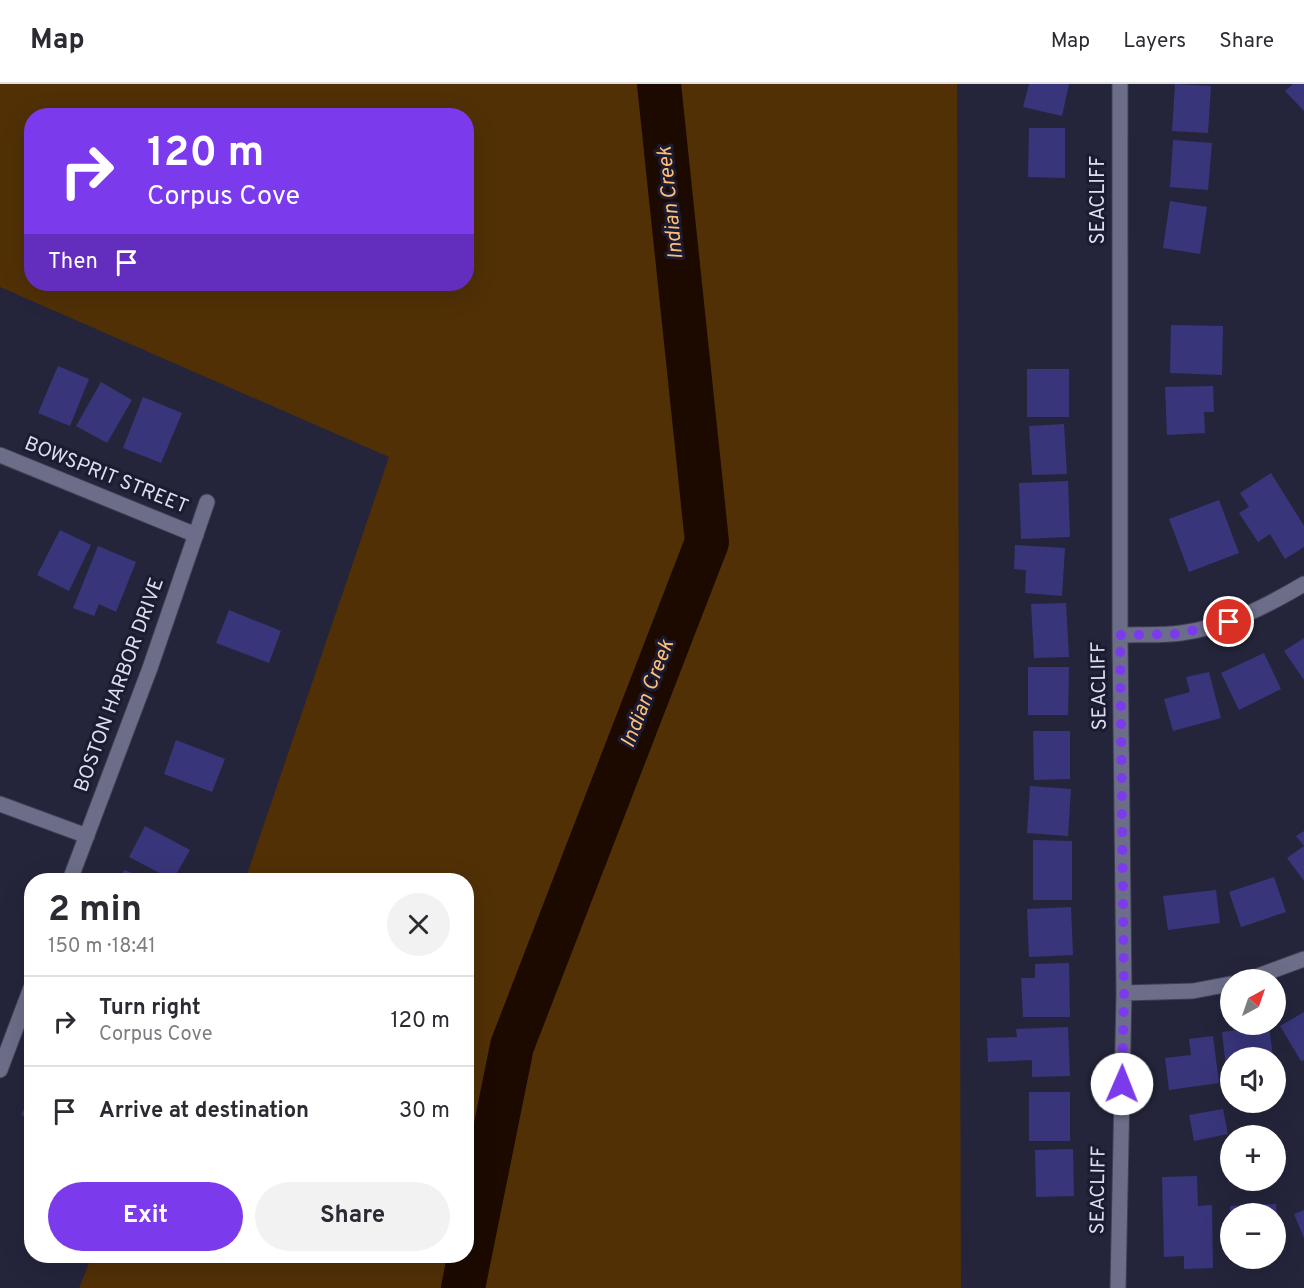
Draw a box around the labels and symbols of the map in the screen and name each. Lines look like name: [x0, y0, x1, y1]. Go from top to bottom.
water label: Indian Creek: [652, 145, 690, 261]
street label: SEACLIFF: [1086, 156, 1112, 244]
street label: BOWSPRIT STREET: [20, 431, 192, 521]
street label: BOSTON HARBOR DRIVE: [69, 574, 171, 796]
pin: [1203, 596, 1254, 647]
water label: Indian Creek: [615, 636, 681, 752]
street label: SEACLIFF: [1086, 641, 1114, 731]
north arrow: [1220, 969, 1286, 1035]
position arrow: [1090, 1052, 1154, 1116]
street label: SEACLIFF: [1085, 1145, 1113, 1235]

